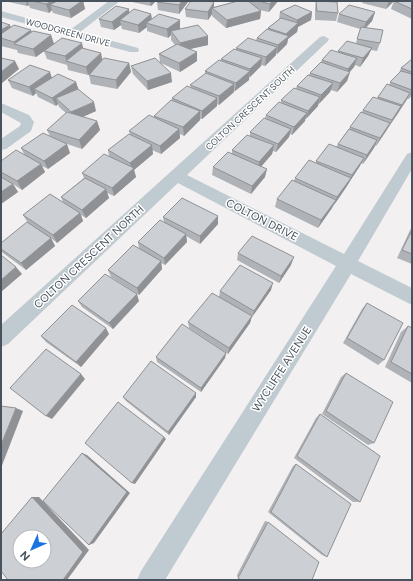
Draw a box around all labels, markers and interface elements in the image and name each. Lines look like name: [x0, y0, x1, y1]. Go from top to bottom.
street label: WOODGREEN DRIVE: [25, 15, 111, 49]
street label: COLTON CRESCENT SOUTH: [203, 64, 297, 152]
street label: COLTON DRIVE: [224, 196, 300, 244]
street label: COLTON CRESCENT NORTH: [31, 203, 147, 311]
street label: WYCLIFFE AVENUE: [250, 324, 314, 414]
north arrow: [12, 529, 52, 569]
text: N: [18, 548, 33, 563]

